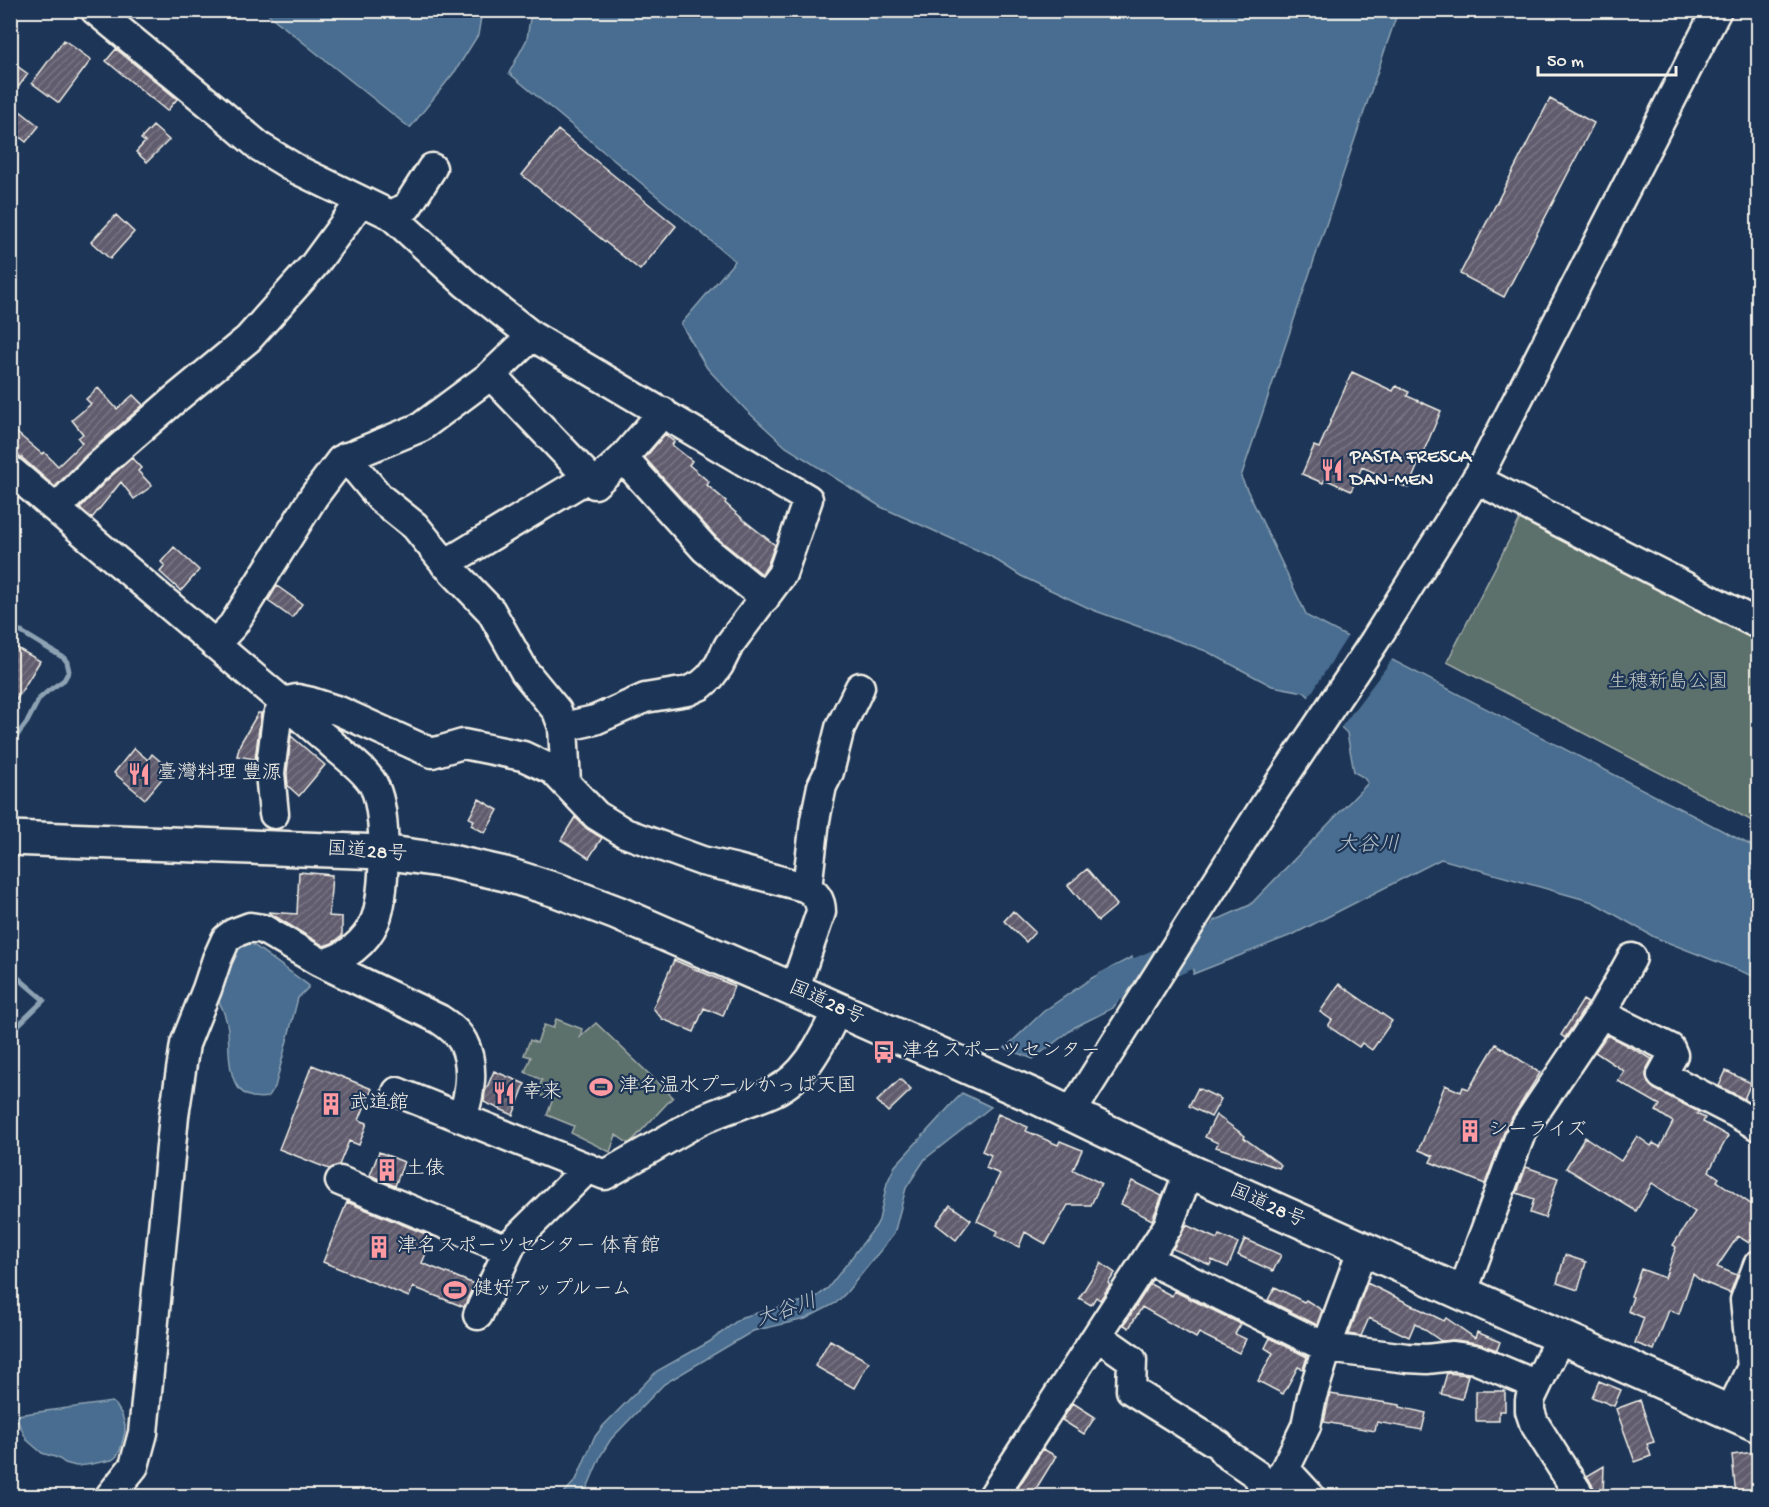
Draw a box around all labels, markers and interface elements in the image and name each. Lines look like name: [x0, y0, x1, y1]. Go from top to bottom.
scale bar: [1538, 39, 1676, 77]
text: 50 m: [1547, 52, 1584, 73]
place label: PASTA FRESCA DAN-MEN: [1348, 447, 1473, 493]
restaurant icon: PASTA FRESCA DAN-MEN: [1319, 457, 1345, 483]
park label: 生穂新島公園: [1608, 670, 1728, 695]
restaurant icon: 臺灣料理 豐源: [126, 761, 152, 787]
place label: 臺灣料理 豐源: [157, 761, 282, 786]
water label: 大谷川: [1337, 833, 1400, 859]
street label: 国道28号: [326, 838, 408, 867]
street label: 国道28号: [784, 976, 868, 1031]
bus stop icon: 津名スポーツセンター: [871, 1039, 897, 1065]
place label: 津名スポーツセンター: [902, 1039, 1101, 1064]
sports icon: 津名温水プールかっぱ天国: [588, 1074, 614, 1100]
place label: 津名温水プールかっぱ天国: [619, 1074, 857, 1099]
restaurant icon: 幸来: [491, 1080, 517, 1106]
place label: 幸来: [522, 1080, 562, 1105]
building icon: 武道館: [318, 1091, 344, 1117]
place label: 武道館: [349, 1091, 409, 1116]
building icon: シーライズ: [1457, 1118, 1483, 1144]
place label: シーライズ: [1488, 1120, 1586, 1143]
building icon: 土俵: [374, 1157, 400, 1183]
place label: 土俵: [405, 1157, 445, 1182]
street label: 国道28号: [1225, 1179, 1309, 1234]
building icon: 津名スポーツセンター 体育館: [366, 1234, 392, 1260]
place label: 津名スポーツセンター 体育館: [397, 1234, 661, 1259]
sports icon: 健好アップルーム: [442, 1277, 468, 1303]
place label: 健好アップルーム: [473, 1278, 632, 1302]
water label: 大谷川: [753, 1289, 821, 1334]

